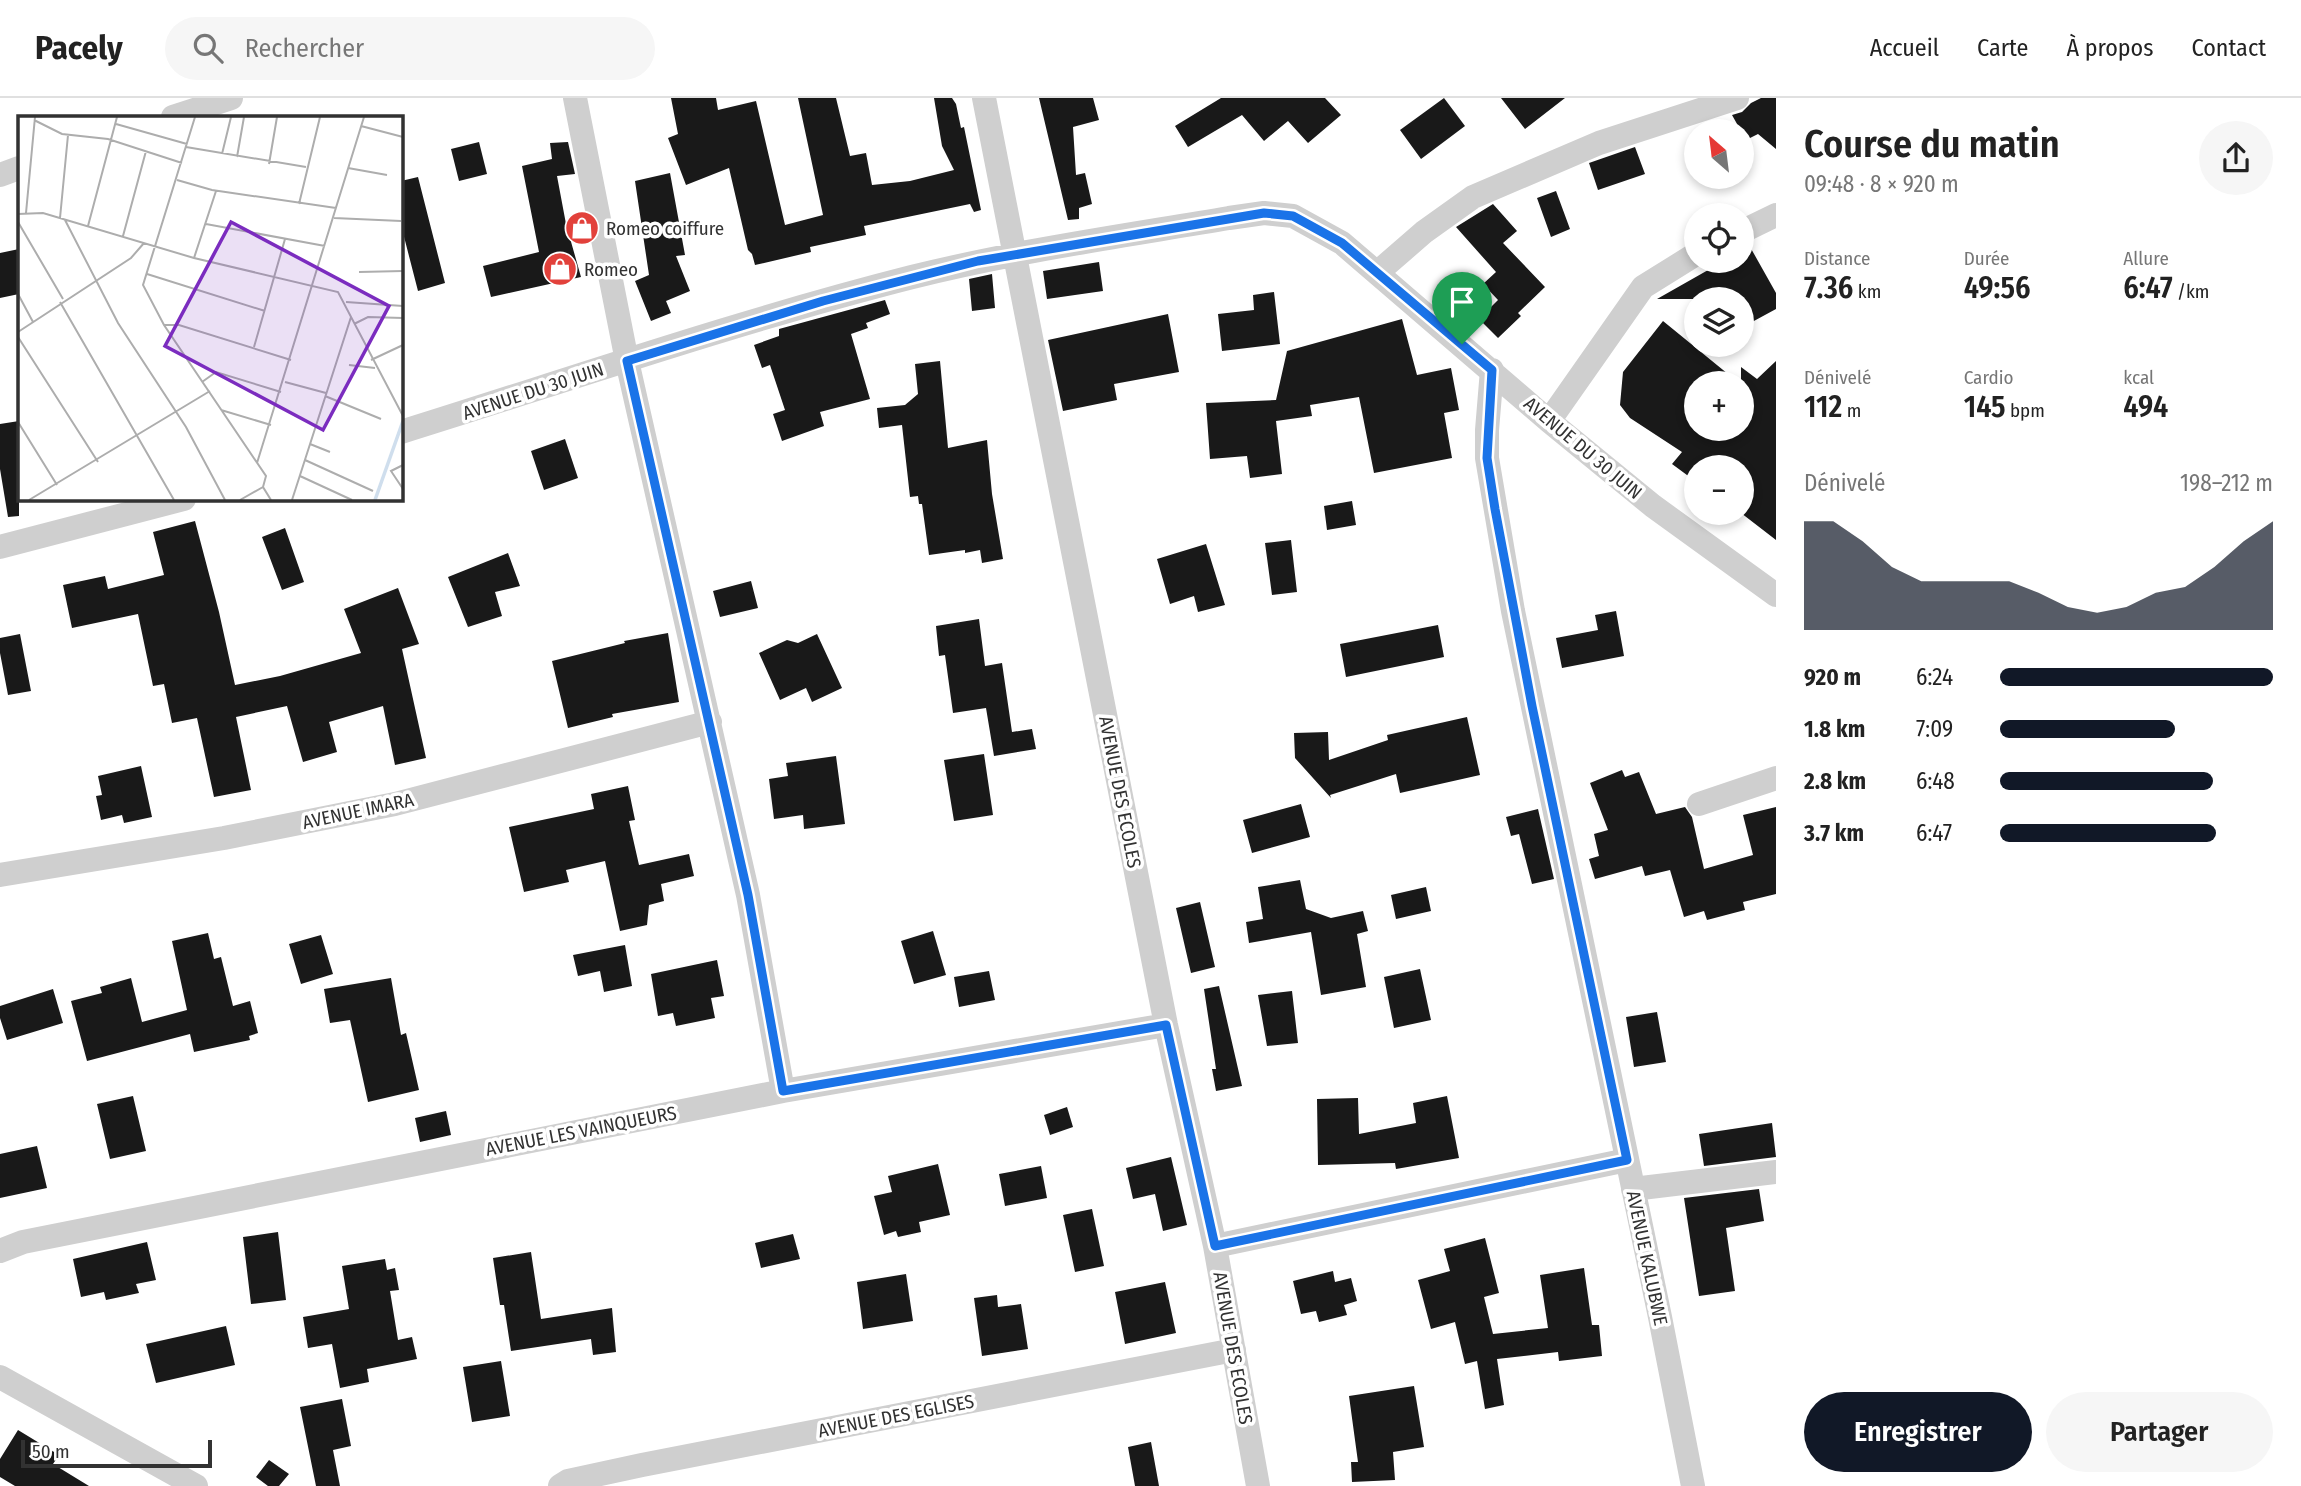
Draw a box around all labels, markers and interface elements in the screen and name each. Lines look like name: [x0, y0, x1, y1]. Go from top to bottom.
search box: [165, 17, 655, 80]
text: Pacely: [35, 28, 123, 68]
icon: search: [189, 29, 227, 67]
text: Rechercher: [245, 33, 364, 64]
text: Accueil: [1870, 34, 1939, 62]
text: Carte: [1977, 34, 2028, 62]
text: À propos: [2066, 34, 2153, 62]
text: Contact: [2191, 34, 2266, 62]
inset map: [18, 116, 402, 500]
north arrow: [1684, 119, 1754, 189]
map controls: [1684, 119, 1754, 525]
text: Course du matin: [1804, 121, 2060, 167]
button: share: [2199, 121, 2273, 195]
text: 09:48 · 8 × 920 m: [1804, 170, 1959, 198]
button: locate: [1684, 203, 1754, 273]
shop icon: Romeo coiffure: [563, 209, 601, 247]
place label: Romeo coiffure: [606, 217, 724, 240]
text: Distance: [1804, 247, 1871, 270]
text: Durée: [1964, 247, 2010, 270]
text: Allure: [2123, 247, 2169, 270]
shop icon: Romeo: [541, 250, 579, 288]
place label: Romeo: [584, 258, 638, 281]
text: 7.36: [1804, 270, 1853, 306]
text: 49:56: [1964, 270, 2031, 306]
text: 6:47: [2123, 270, 2173, 306]
pin: [1432, 272, 1492, 344]
text: km: [1853, 280, 1881, 303]
text: /km: [2173, 280, 2209, 303]
icon: arrive: [1443, 283, 1481, 321]
button: layers: [1684, 287, 1754, 357]
street label: AVENUE DU 30 JUIN: [460, 357, 606, 425]
text: Dénivelé: [1804, 366, 1871, 389]
text: Cardio: [1964, 366, 2014, 389]
text: kcal: [2123, 366, 2154, 389]
button: +: [1684, 371, 1754, 441]
text: 112: [1804, 389, 1842, 425]
text: 145: [1964, 389, 2006, 425]
text: 494: [2123, 389, 2168, 425]
street label: AVENUE DU 30 JUIN: [1519, 392, 1647, 504]
text: m: [1842, 399, 1861, 422]
text: bpm: [2006, 399, 2045, 422]
button: −: [1684, 455, 1754, 525]
text: Dénivelé: [1804, 469, 1885, 497]
text: 198–212 m: [2180, 469, 2273, 497]
text: 920 m: [1804, 663, 1861, 691]
text: 6:24: [1916, 663, 1953, 691]
street label: AVENUE DES ECOLES: [1094, 714, 1146, 870]
text: 1.8 km: [1804, 715, 1865, 743]
text: 7:09: [1916, 715, 1953, 743]
text: 2.8 km: [1804, 767, 1866, 795]
text: 6:48: [1916, 767, 1955, 795]
street label: AVENUE IMARA: [300, 788, 416, 834]
text: 3.7 km: [1804, 819, 1864, 847]
text: 6:47: [1916, 819, 1952, 847]
street label: AVENUE LES VAINQUEURS: [484, 1101, 678, 1161]
street label: AVENUE KALUBWE: [1622, 1189, 1673, 1328]
street label: AVENUE DES ECOLES: [1208, 1270, 1258, 1426]
street label: AVENUE DES EGLISES: [816, 1390, 976, 1442]
button: Enregistrer: [1804, 1392, 2032, 1472]
button: Partager: [2046, 1392, 2273, 1472]
scale bar: [21, 1437, 212, 1469]
text: 50 m: [32, 1440, 70, 1463]

